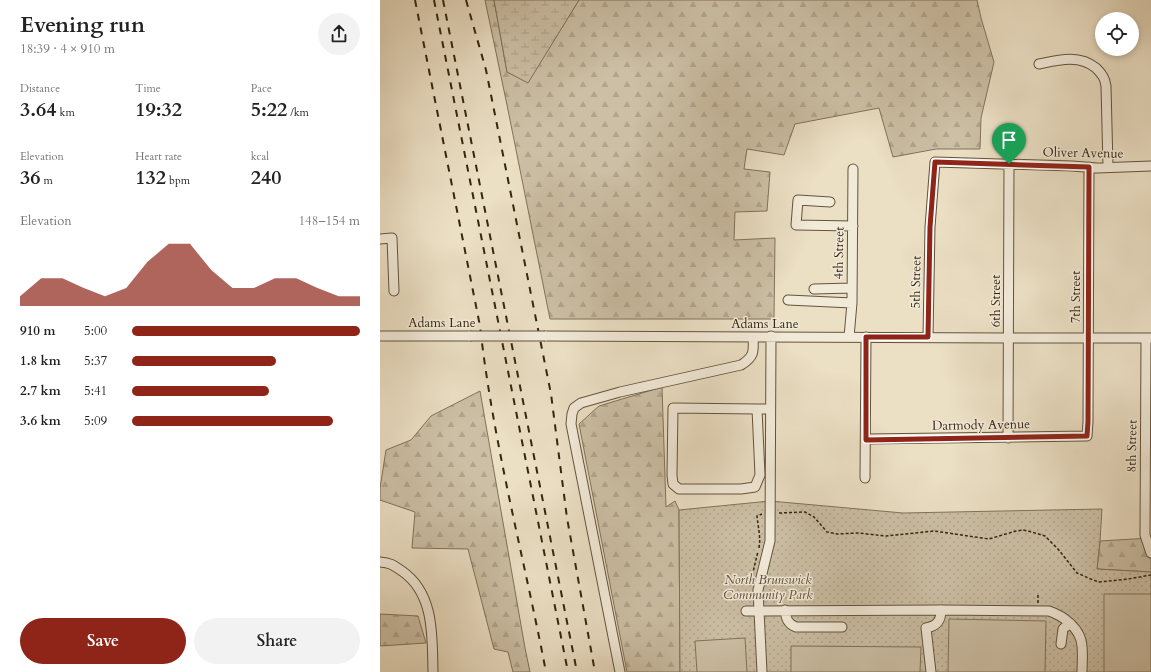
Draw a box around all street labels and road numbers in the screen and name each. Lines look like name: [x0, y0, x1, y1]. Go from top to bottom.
street label: Oliver Avenue: [1042, 143, 1124, 163]
street label: 4th Street: [830, 227, 848, 279]
street label: 5th Street: [907, 256, 925, 308]
street label: 7th Street: [1067, 271, 1085, 323]
street label: 6th Street: [987, 275, 1005, 327]
street label: Adams Lane: [408, 314, 476, 332]
street label: Adams Lane: [731, 315, 799, 333]
street label: Darmody Avenue: [932, 415, 1030, 435]
street label: 8th Street: [1123, 420, 1141, 472]

